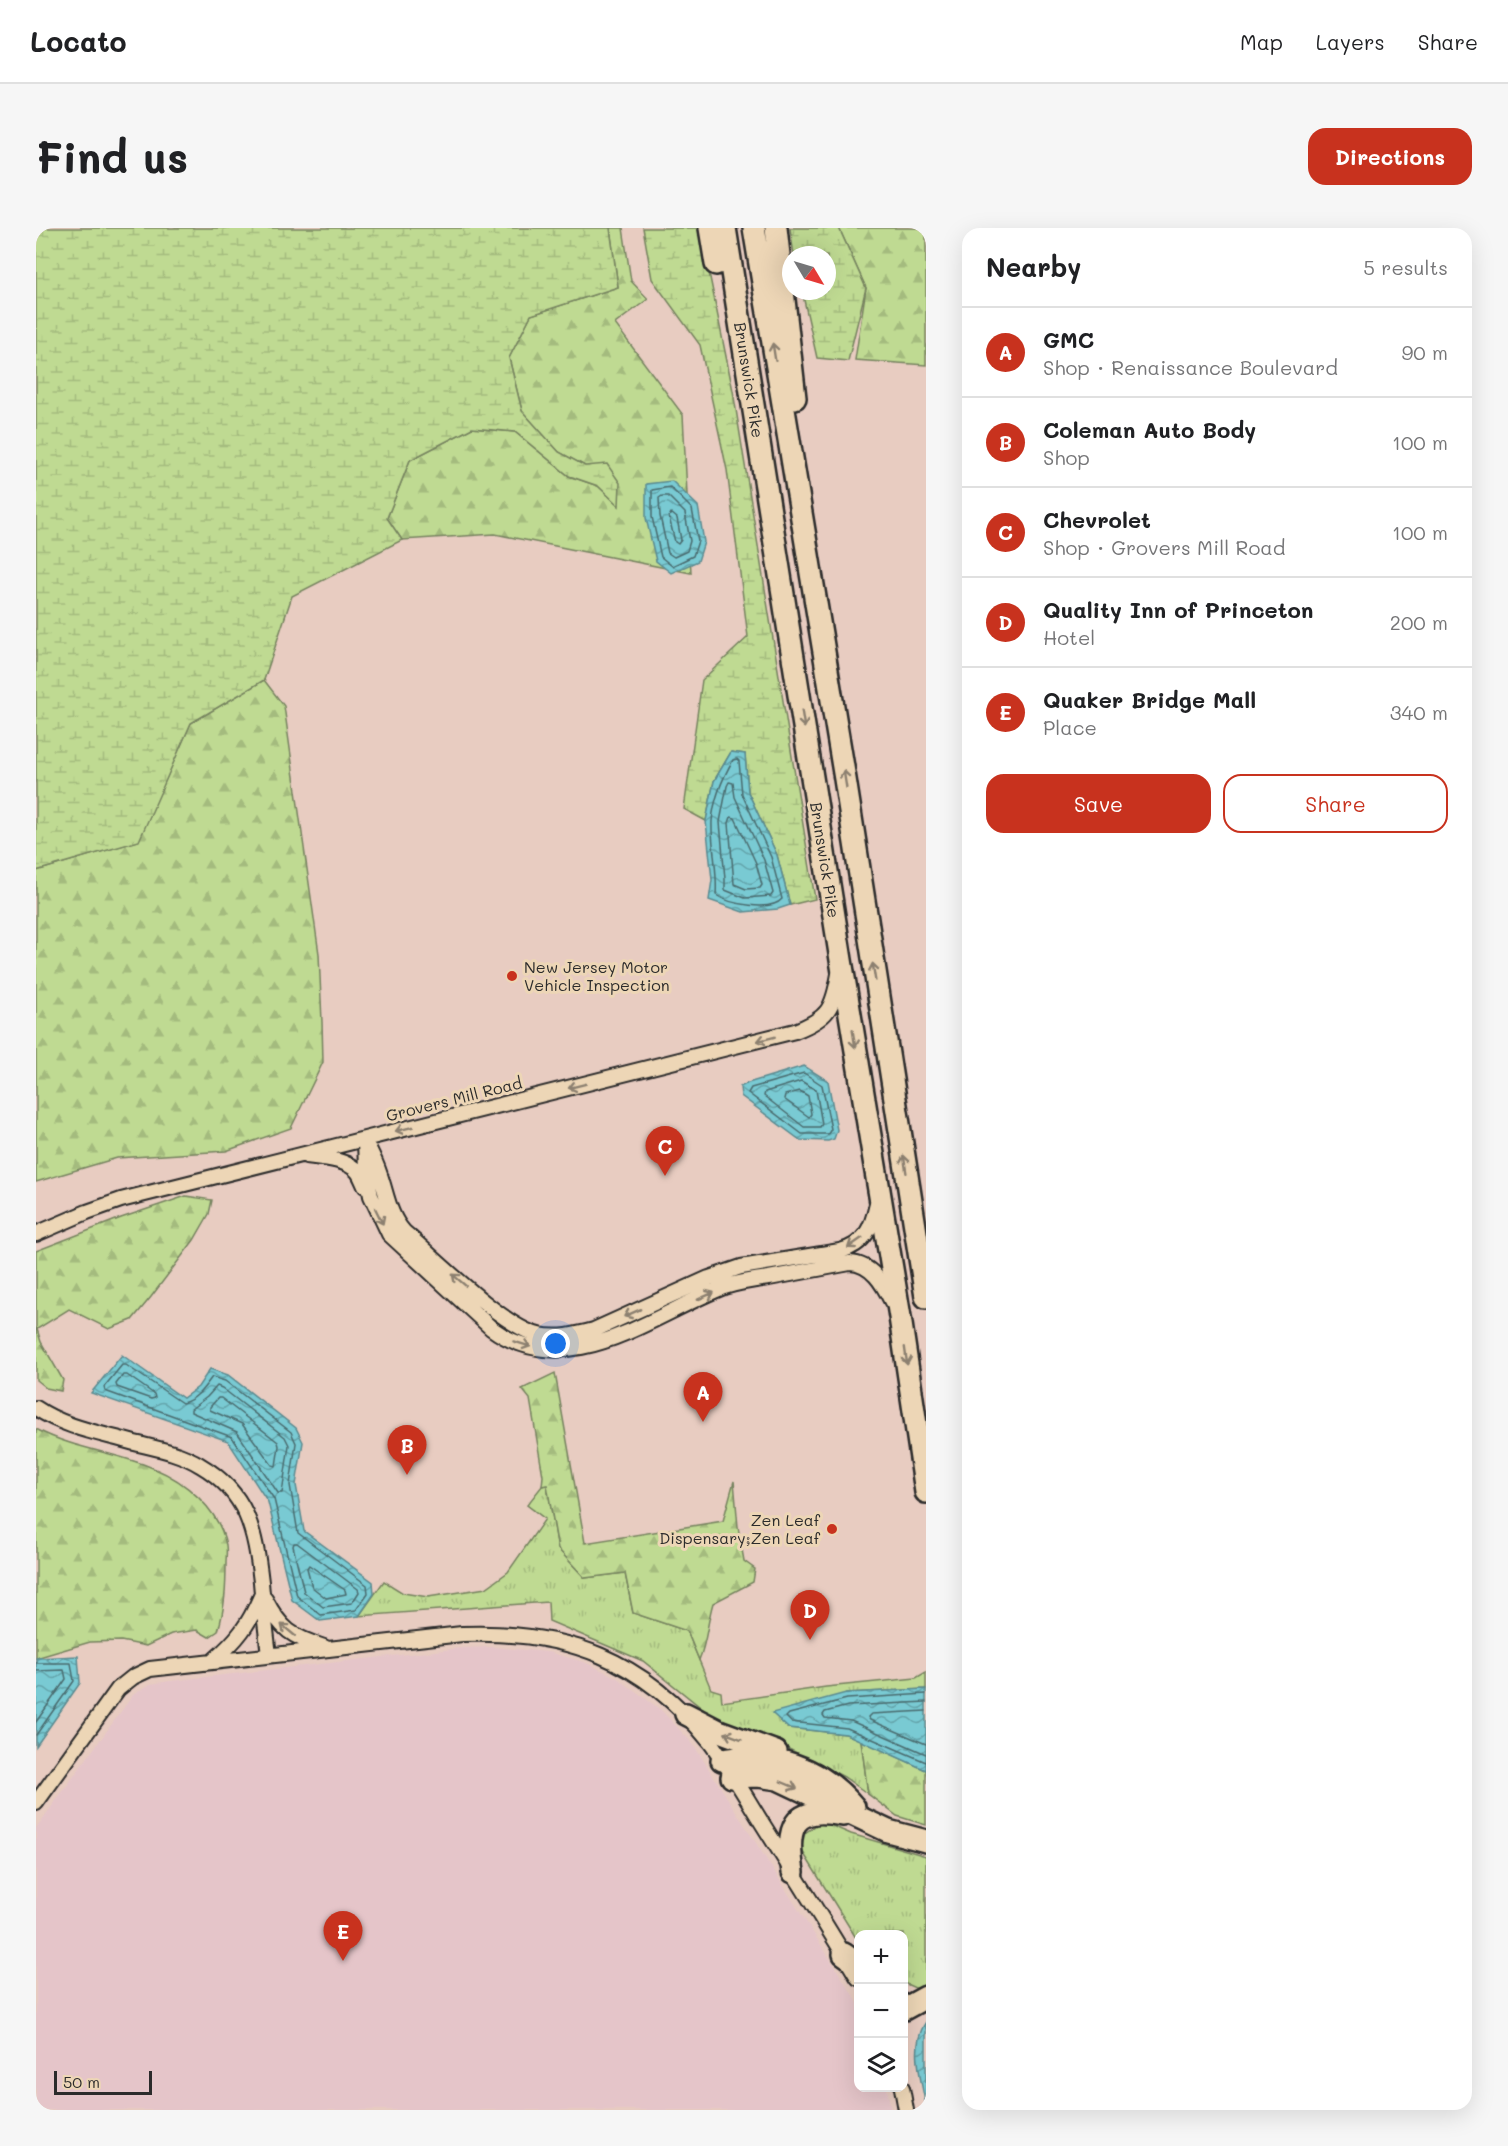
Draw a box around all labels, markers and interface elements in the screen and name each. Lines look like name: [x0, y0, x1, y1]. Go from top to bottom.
text: Locato: [30, 23, 127, 59]
text: Map: [1240, 28, 1283, 55]
text: Layers: [1316, 28, 1385, 55]
text: Share: [1418, 28, 1478, 55]
button: Directions: [1308, 128, 1472, 185]
text: Find us: [36, 129, 188, 184]
north arrow: [782, 246, 836, 300]
text: Nearby: [986, 250, 1081, 284]
text: 5 results: [1363, 254, 1448, 280]
street label: Brunswick Pike: [730, 321, 769, 439]
text: GMC: [1043, 325, 1094, 354]
text: A: [999, 339, 1012, 365]
text: 90 m: [1402, 339, 1448, 365]
one-way arrow: [769, 343, 780, 362]
text: Shop · Renaissance Boulevard: [1043, 354, 1338, 380]
text: Coleman Auto Body: [1043, 415, 1256, 444]
text: B: [999, 429, 1012, 455]
text: 100 m: [1392, 429, 1448, 455]
text: Shop: [1043, 444, 1090, 470]
text: Chevrolet: [1043, 505, 1151, 534]
text: C: [998, 519, 1013, 545]
text: 100 m: [1392, 519, 1448, 545]
text: Shop · Grovers Mill Road: [1043, 534, 1285, 560]
text: Quality Inn of Princeton: [1043, 595, 1313, 624]
text: D: [998, 609, 1013, 635]
text: 200 m: [1390, 609, 1448, 635]
text: Hotel: [1043, 624, 1095, 650]
text: Quaker Bridge Mall: [1043, 685, 1256, 714]
text: E: [999, 699, 1012, 725]
text: 340 m: [1390, 699, 1448, 725]
one-way arrow: [798, 709, 809, 729]
text: Place: [1043, 714, 1097, 740]
one-way arrow: [839, 770, 850, 789]
button: Save: [986, 774, 1211, 833]
button: Share: [1223, 774, 1448, 833]
street label: Brunswick Pike: [806, 801, 845, 919]
place label: New Jersey Motor Vehicle Inspection: [524, 956, 670, 995]
one-way arrow: [869, 962, 880, 982]
marker: New Jersey Motor Vehicle Inspection: [505, 969, 519, 983]
one-way arrow: [849, 1029, 860, 1048]
one-way arrow: [757, 1033, 776, 1045]
street label: Grovers Mill Road: [384, 1071, 524, 1126]
one-way arrow: [568, 1080, 587, 1092]
one-way arrow: [395, 1123, 414, 1135]
pin: C: [646, 1126, 684, 1176]
one-way arrow: [899, 1155, 910, 1175]
one-way arrow: [374, 1206, 386, 1224]
one-way arrow: [848, 1237, 864, 1249]
one-way arrow: [452, 1273, 467, 1287]
one-way arrow: [696, 1289, 714, 1301]
one-way arrow: [623, 1308, 641, 1319]
your location: [541, 1329, 570, 1358]
one-way arrow: [512, 1339, 531, 1350]
one-way arrow: [900, 1345, 911, 1365]
pin: A: [684, 1372, 722, 1422]
pin: B: [388, 1426, 427, 1475]
place label: Zen Leaf Dispensary;Zen Leaf: [659, 1509, 821, 1548]
marker: Zen Leaf Dispensary;Zen Leaf: [825, 1522, 839, 1536]
pin: D: [790, 1590, 830, 1640]
one-way arrow: [280, 1624, 296, 1637]
one-way arrow: [724, 1730, 743, 1741]
one-way arrow: [780, 1779, 798, 1791]
pin: E: [324, 1912, 362, 1961]
map controls: [854, 1930, 908, 2092]
button: +: [854, 1930, 908, 1984]
button: −: [854, 1984, 908, 2038]
button: layers: [854, 2038, 908, 2092]
scale bar: [54, 2068, 152, 2096]
text: 50 m: [63, 2071, 100, 2092]

